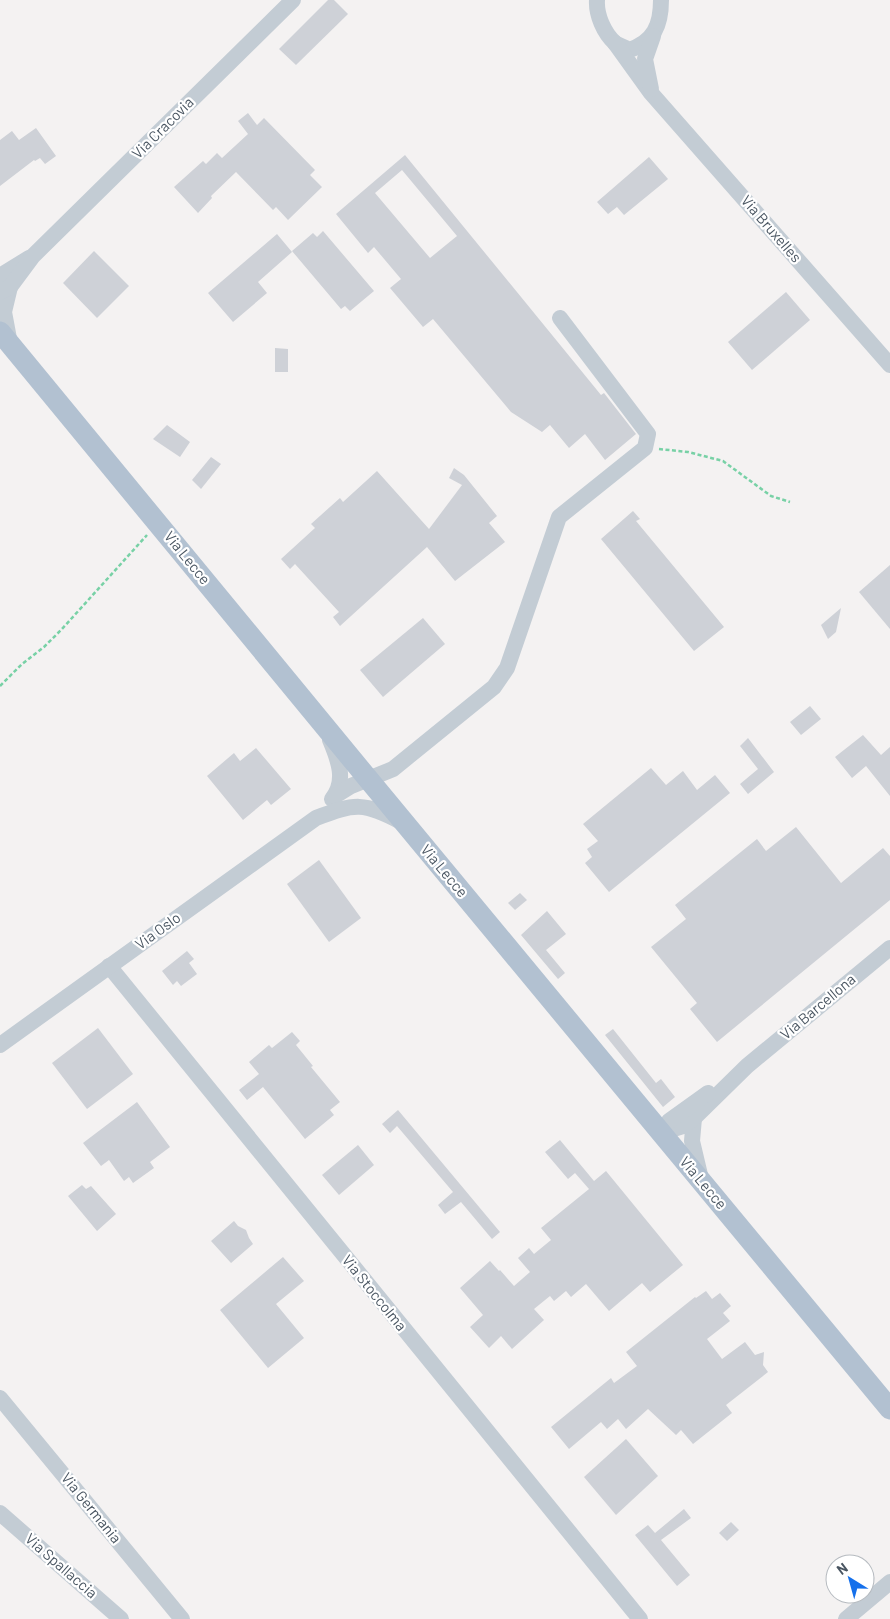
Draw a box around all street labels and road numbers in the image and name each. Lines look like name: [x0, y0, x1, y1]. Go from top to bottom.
street label: Via Cracovia: [128, 93, 197, 162]
street label: Via Bruxelles: [738, 191, 806, 266]
street label: Via Lecce: [161, 527, 215, 588]
street label: Via Lecce: [418, 840, 472, 900]
street label: Via Oslo: [131, 908, 184, 953]
street label: Via Barcellona: [776, 970, 858, 1043]
street label: Via Lecce: [677, 1152, 731, 1212]
street label: Via Stoccolma: [339, 1251, 411, 1334]
street label: Via Germania: [58, 1468, 126, 1546]
street label: Via Spallaccia: [22, 1529, 101, 1601]

